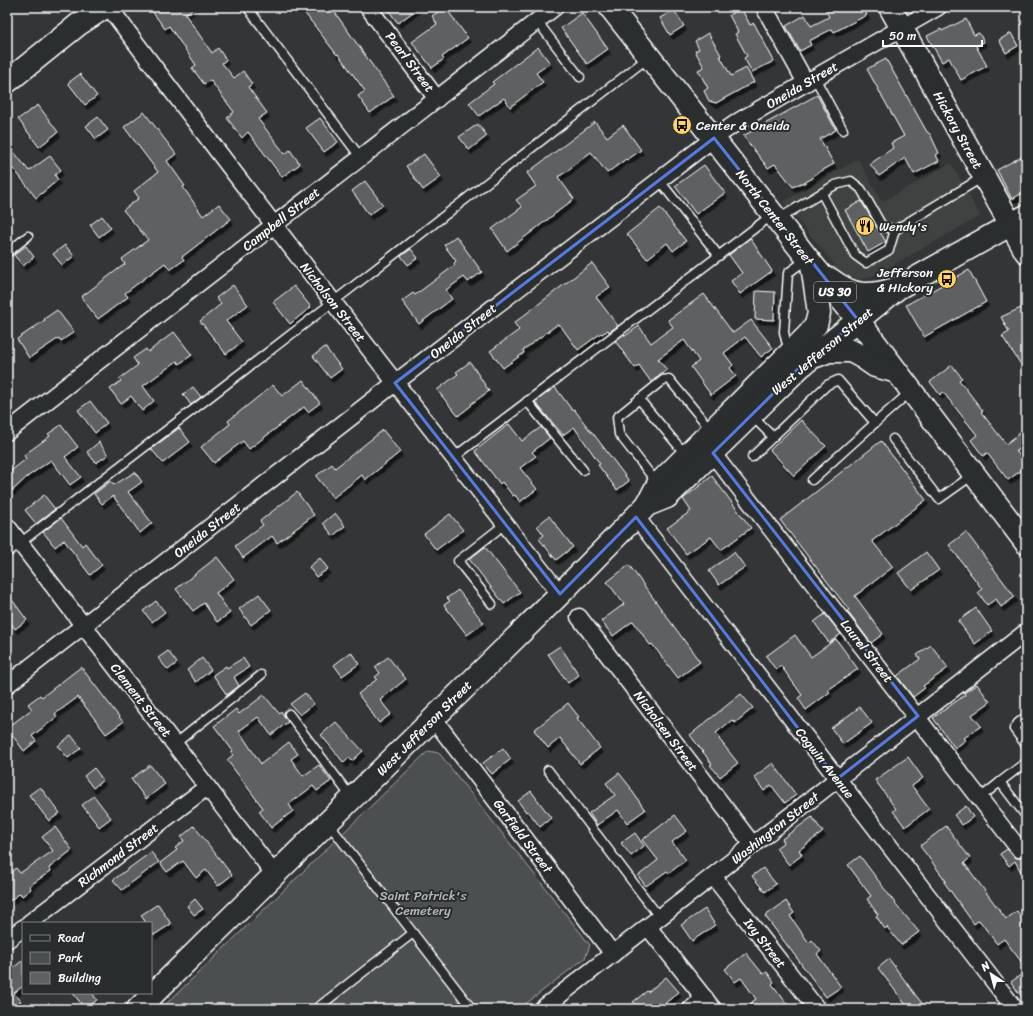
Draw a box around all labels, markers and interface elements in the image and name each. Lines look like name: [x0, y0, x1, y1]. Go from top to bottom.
scale bar: [883, 22, 982, 48]
text: 50 m: [889, 25, 916, 47]
street label: Pearl Street: [379, 27, 441, 98]
street label: Oneida Street: [762, 55, 843, 115]
street label: Hickory Street: [927, 87, 989, 174]
bus stop icon: Center & Oneida: [671, 114, 693, 136]
place label: Center & Oneida: [696, 114, 790, 137]
street label: North Center Street: [730, 164, 821, 271]
street label: Campbell Street: [237, 181, 325, 257]
restaurant icon: Wendy's: [854, 215, 876, 237]
place label: Wendy's: [879, 215, 928, 238]
street label: Nicholson Street: [294, 257, 372, 347]
place label: Jefferson & Hickory: [876, 261, 933, 299]
bus stop icon: Jefferson & Hickory: [936, 268, 958, 290]
road number: US 30: [814, 282, 856, 302]
street label: Oneida Street: [424, 297, 502, 365]
street label: West Jefferson Street: [766, 301, 879, 401]
street label: Oneida Street: [168, 496, 246, 564]
street label: Laurel Street: [835, 614, 900, 688]
street label: Clement Street: [104, 658, 178, 743]
street label: West Jefferson Street: [371, 674, 478, 781]
street label: Nicholsen Street: [628, 685, 704, 777]
street label: Cagwin Avenue: [790, 722, 861, 804]
street label: Washington Street: [726, 786, 825, 870]
street label: Garfield Street: [487, 794, 559, 879]
street label: Richmond Street: [73, 817, 164, 893]
park label: Saint Patrick's Cemetery: [380, 884, 467, 922]
street label: Ivy Street: [737, 912, 792, 974]
legend: [22, 922, 152, 994]
text: Road: [58, 927, 85, 949]
text: Park: [58, 947, 83, 969]
north arrow: [971, 954, 1011, 994]
text: N: [976, 956, 994, 977]
text: Building: [58, 967, 101, 989]

